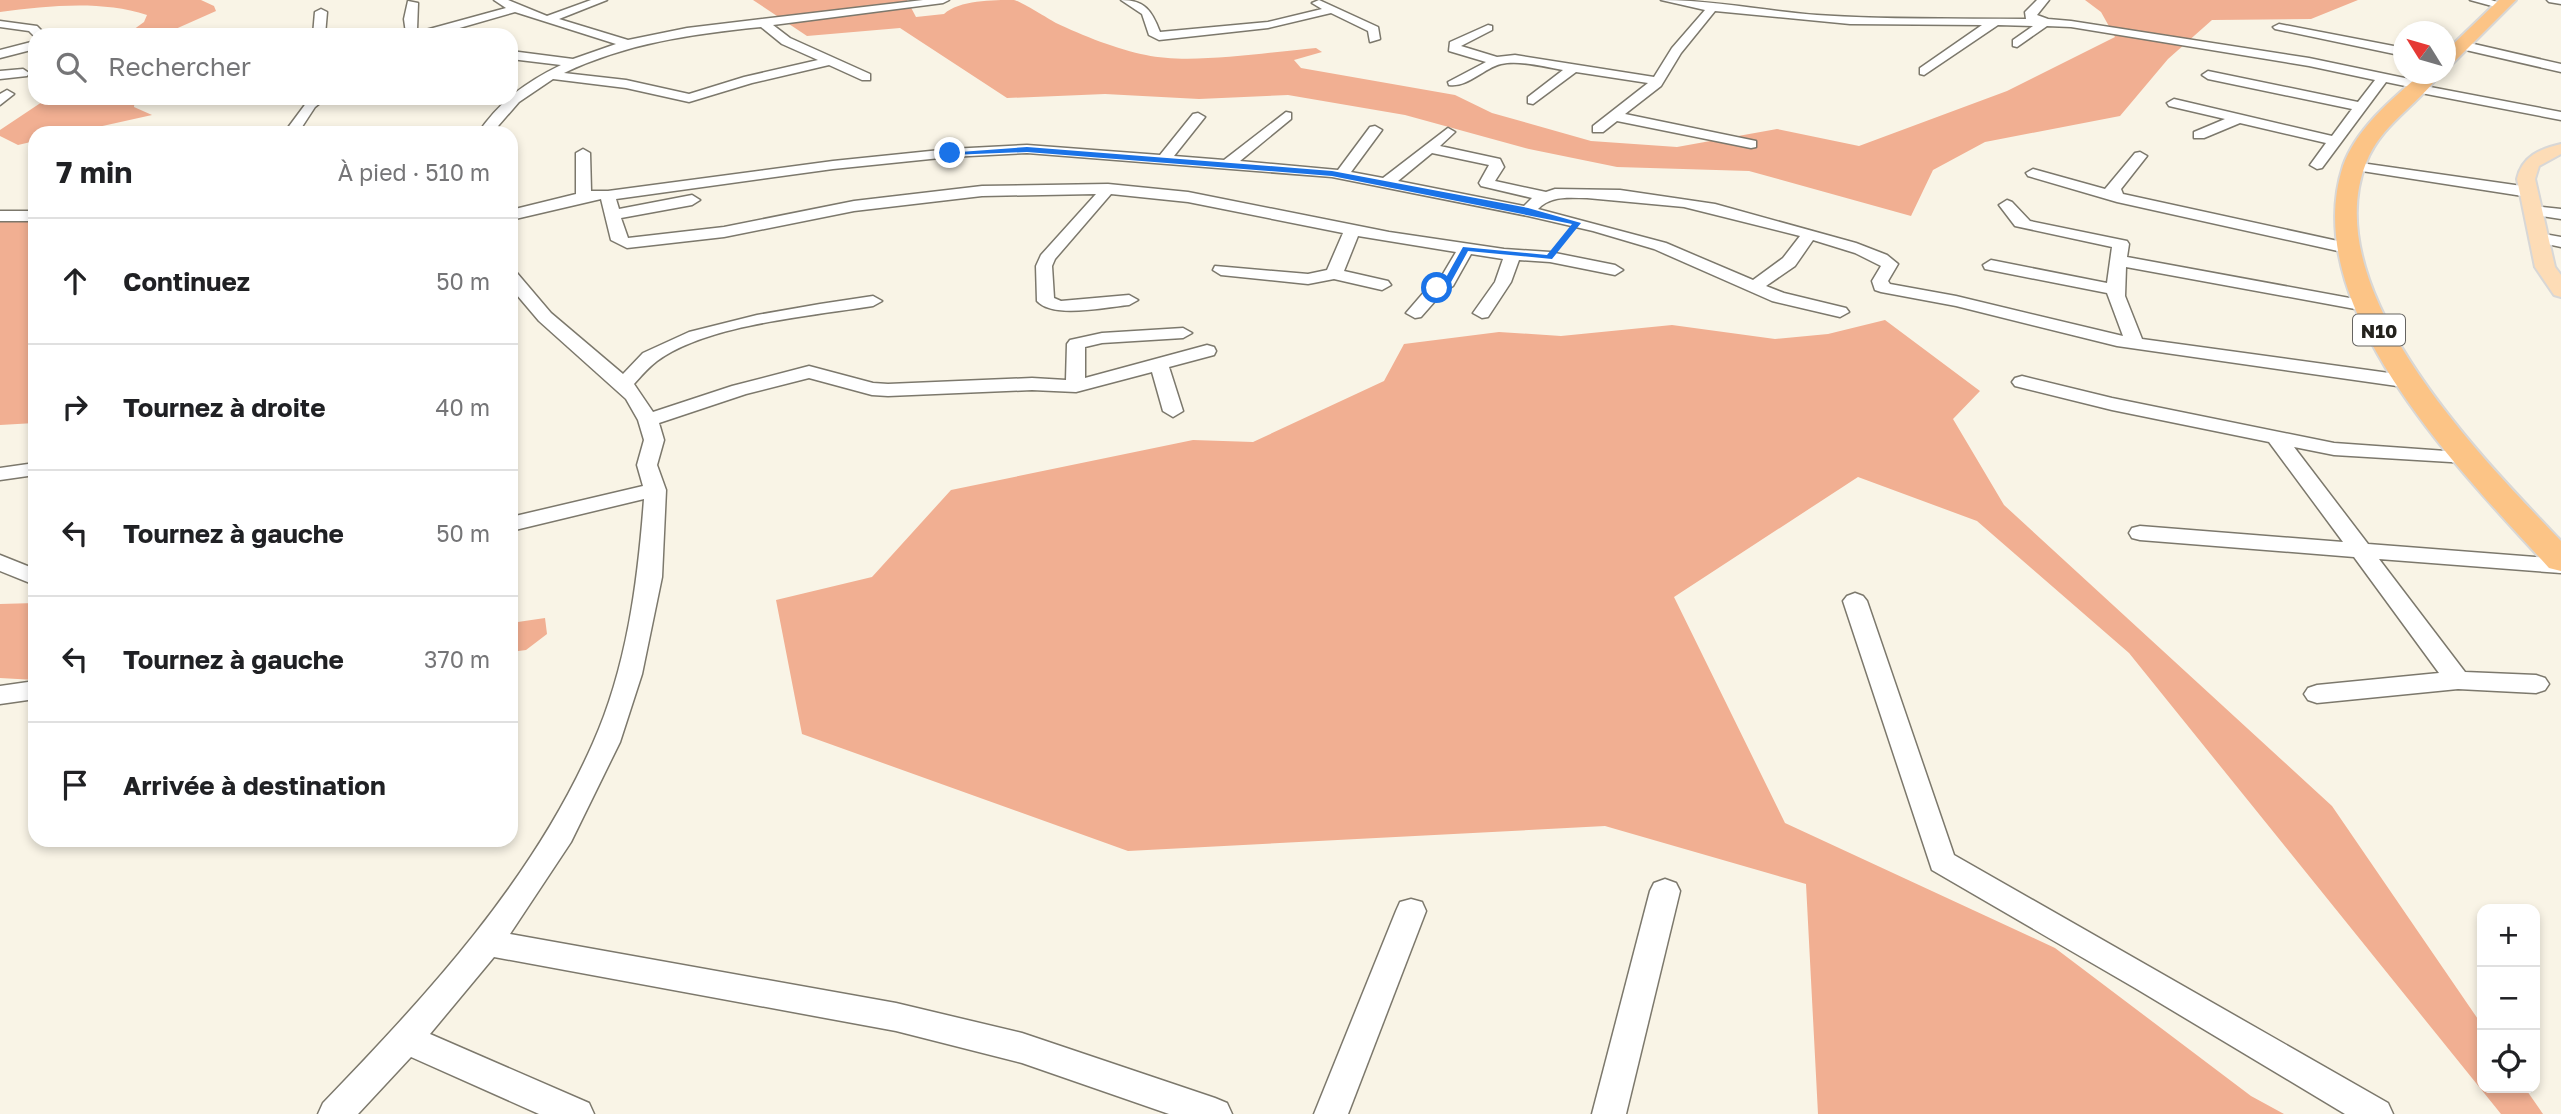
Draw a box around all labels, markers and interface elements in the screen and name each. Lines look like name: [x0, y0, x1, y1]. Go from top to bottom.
north arrow: [2393, 21, 2456, 84]
search box: [28, 28, 518, 105]
icon: search: [52, 48, 90, 86]
text: Rechercher: [108, 51, 251, 82]
route end: [934, 137, 965, 168]
text: 7 min: [56, 154, 132, 190]
text: À pied · 510 m: [338, 158, 490, 186]
icon: ahead: [56, 262, 94, 300]
text: Continuez: [123, 266, 250, 297]
text: 50 m: [436, 267, 490, 295]
route start: [1421, 272, 1452, 303]
road number: N10: [2353, 314, 2405, 346]
icon: right: [56, 388, 94, 426]
text: Tournez à droite: [123, 392, 326, 423]
text: 40 m: [436, 393, 490, 421]
icon: left: [56, 514, 94, 552]
text: Tournez à gauche: [123, 518, 344, 549]
text: 50 m: [436, 519, 490, 547]
icon: left: [56, 640, 94, 678]
text: Tournez à gauche: [123, 644, 344, 675]
text: 370 m: [424, 645, 490, 673]
icon: arrive: [56, 766, 94, 804]
text: Arrivée à destination: [123, 770, 386, 801]
map controls: [2477, 904, 2540, 1093]
button: +: [2477, 904, 2540, 967]
button: −: [2477, 967, 2540, 1030]
button: locate: [2477, 1030, 2540, 1093]

